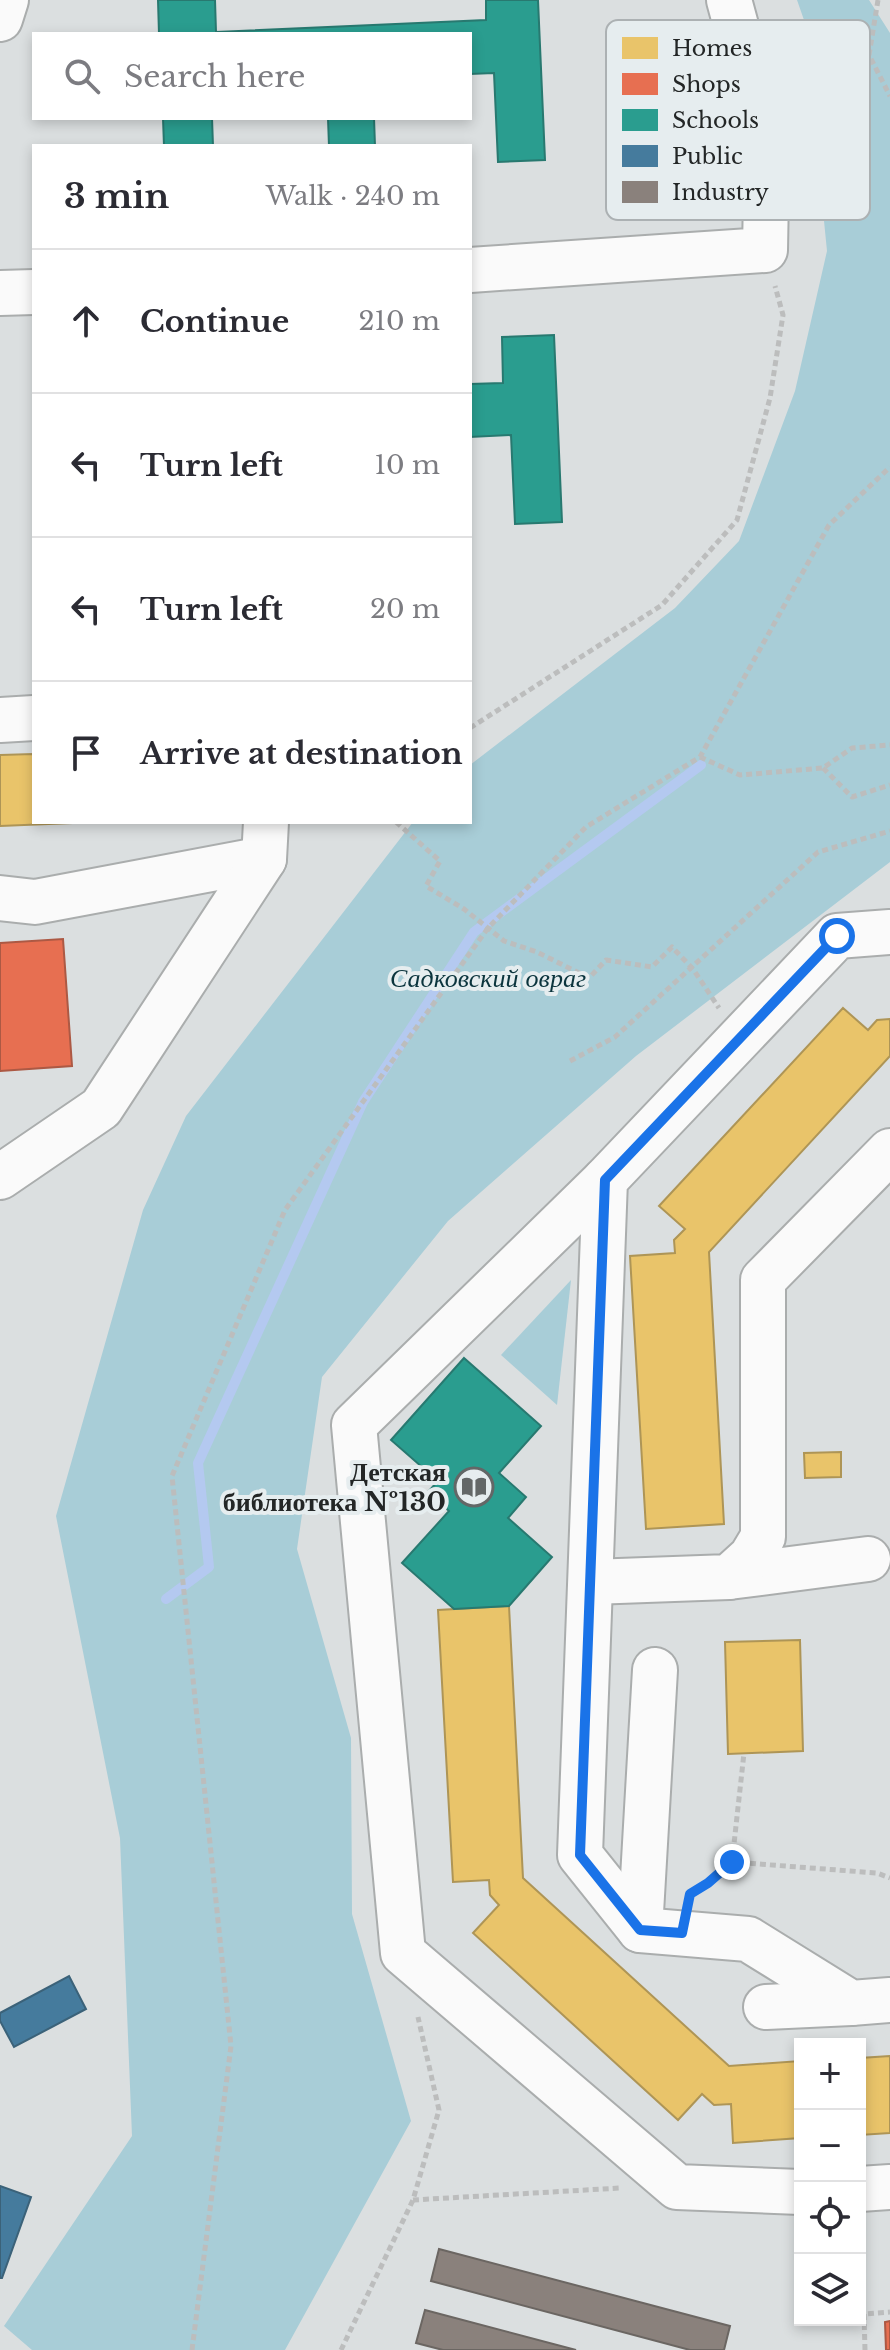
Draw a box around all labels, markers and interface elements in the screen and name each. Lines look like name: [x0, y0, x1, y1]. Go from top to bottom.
legend: [606, 20, 870, 220]
search box: [32, 32, 472, 120]
text: Homes: [672, 35, 752, 62]
icon: search: [60, 54, 104, 98]
text: Search here: [124, 58, 305, 95]
text: Shops: [672, 71, 741, 98]
text: Schools: [672, 107, 759, 134]
text: Public: [672, 143, 743, 170]
text: 3 min: [64, 175, 169, 217]
text: Industry: [672, 179, 769, 206]
text: Walk · 240 m: [266, 180, 440, 212]
icon: ahead: [64, 299, 108, 343]
text: Continue: [140, 303, 289, 340]
text: 210 m: [358, 305, 440, 337]
icon: left: [64, 443, 108, 487]
text: Turn left: [140, 447, 283, 484]
text: 10 m: [374, 449, 440, 481]
icon: left: [64, 587, 108, 631]
text: Turn left: [140, 591, 283, 628]
text: 20 m: [370, 593, 440, 625]
icon: arrive: [64, 731, 108, 775]
text: Arrive at destination: [140, 735, 463, 772]
route start: [819, 918, 855, 954]
park label: Садковский овраг: [390, 962, 586, 994]
place label: Детская библиотека №130: [223, 1456, 446, 1518]
library icon: Детская библиотека №130: [453, 1466, 495, 1508]
route end: [714, 1844, 750, 1880]
map controls: [794, 2038, 866, 2326]
button: +: [794, 2038, 866, 2110]
button: −: [794, 2110, 866, 2182]
button: locate: [794, 2182, 866, 2254]
button: layers: [794, 2254, 866, 2326]

